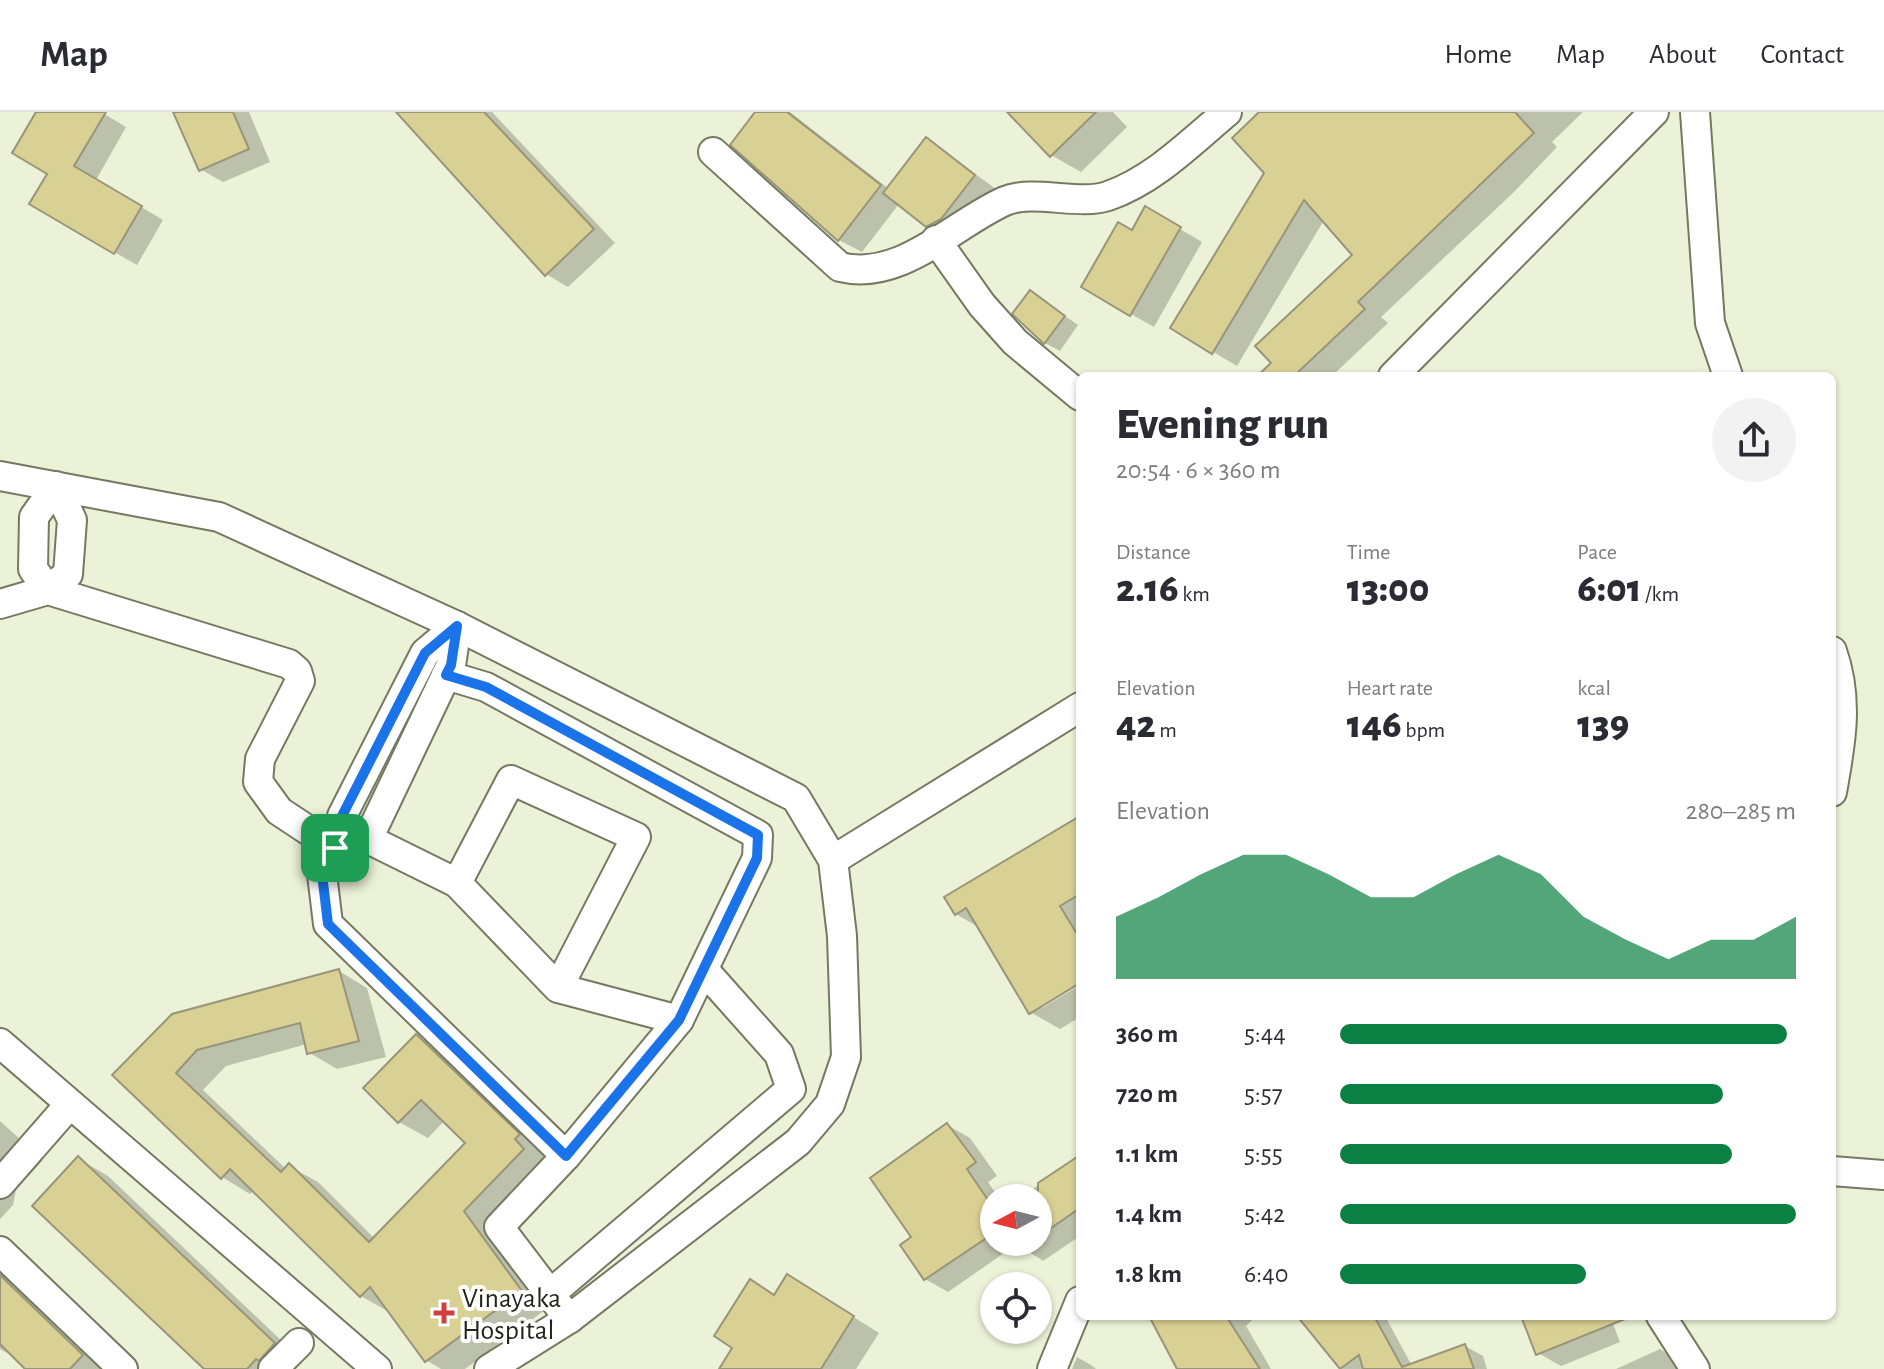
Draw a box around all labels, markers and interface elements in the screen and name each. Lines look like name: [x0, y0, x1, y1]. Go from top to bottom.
text: Map: [40, 36, 108, 74]
text: Home: [1445, 41, 1512, 69]
text: Map: [1556, 41, 1605, 69]
text: About: [1649, 41, 1717, 69]
text: Contact: [1761, 41, 1844, 69]
button: share: [1712, 398, 1796, 482]
text: Evening run: [1116, 403, 1329, 447]
text: 20:54 · 6 × 360 m: [1116, 457, 1280, 483]
text: Distance: [1116, 541, 1191, 563]
text: Time: [1347, 541, 1391, 563]
text: Pace: [1577, 541, 1617, 563]
text: 2.16: [1116, 569, 1179, 609]
text: 13:00: [1347, 569, 1430, 609]
text: 6:01: [1577, 569, 1641, 609]
text: km: [1179, 583, 1210, 605]
text: /km: [1641, 583, 1679, 605]
text: Elevation: [1116, 677, 1196, 699]
text: Heart rate: [1347, 677, 1433, 699]
text: kcal: [1577, 677, 1611, 699]
text: 42: [1116, 705, 1156, 745]
text: 146: [1347, 705, 1402, 745]
text: 139: [1577, 705, 1629, 745]
text: m: [1156, 719, 1177, 741]
text: bpm: [1402, 719, 1445, 741]
text: Elevation: [1116, 798, 1210, 824]
text: 280–285 m: [1686, 798, 1796, 824]
pin: [301, 814, 369, 882]
icon: arrive: [313, 826, 357, 870]
text: 360 m: [1116, 1021, 1178, 1047]
text: 5:44: [1244, 1021, 1286, 1047]
text: 720 m: [1116, 1081, 1178, 1107]
text: 5:57: [1244, 1081, 1283, 1107]
text: 1.1 km: [1116, 1141, 1178, 1167]
text: 5:55: [1244, 1141, 1283, 1167]
north arrow: [980, 1184, 1052, 1256]
map controls: [980, 1184, 1052, 1344]
text: 1.4 km: [1116, 1201, 1182, 1227]
text: 5:42: [1244, 1201, 1285, 1227]
text: 1.8 km: [1116, 1261, 1182, 1287]
text: 6:40: [1244, 1261, 1288, 1287]
button: locate: [980, 1272, 1052, 1344]
place label: Vinayaka Hospital: [462, 1285, 561, 1345]
marker: Vinayaka Hospital: [433, 1302, 455, 1324]

